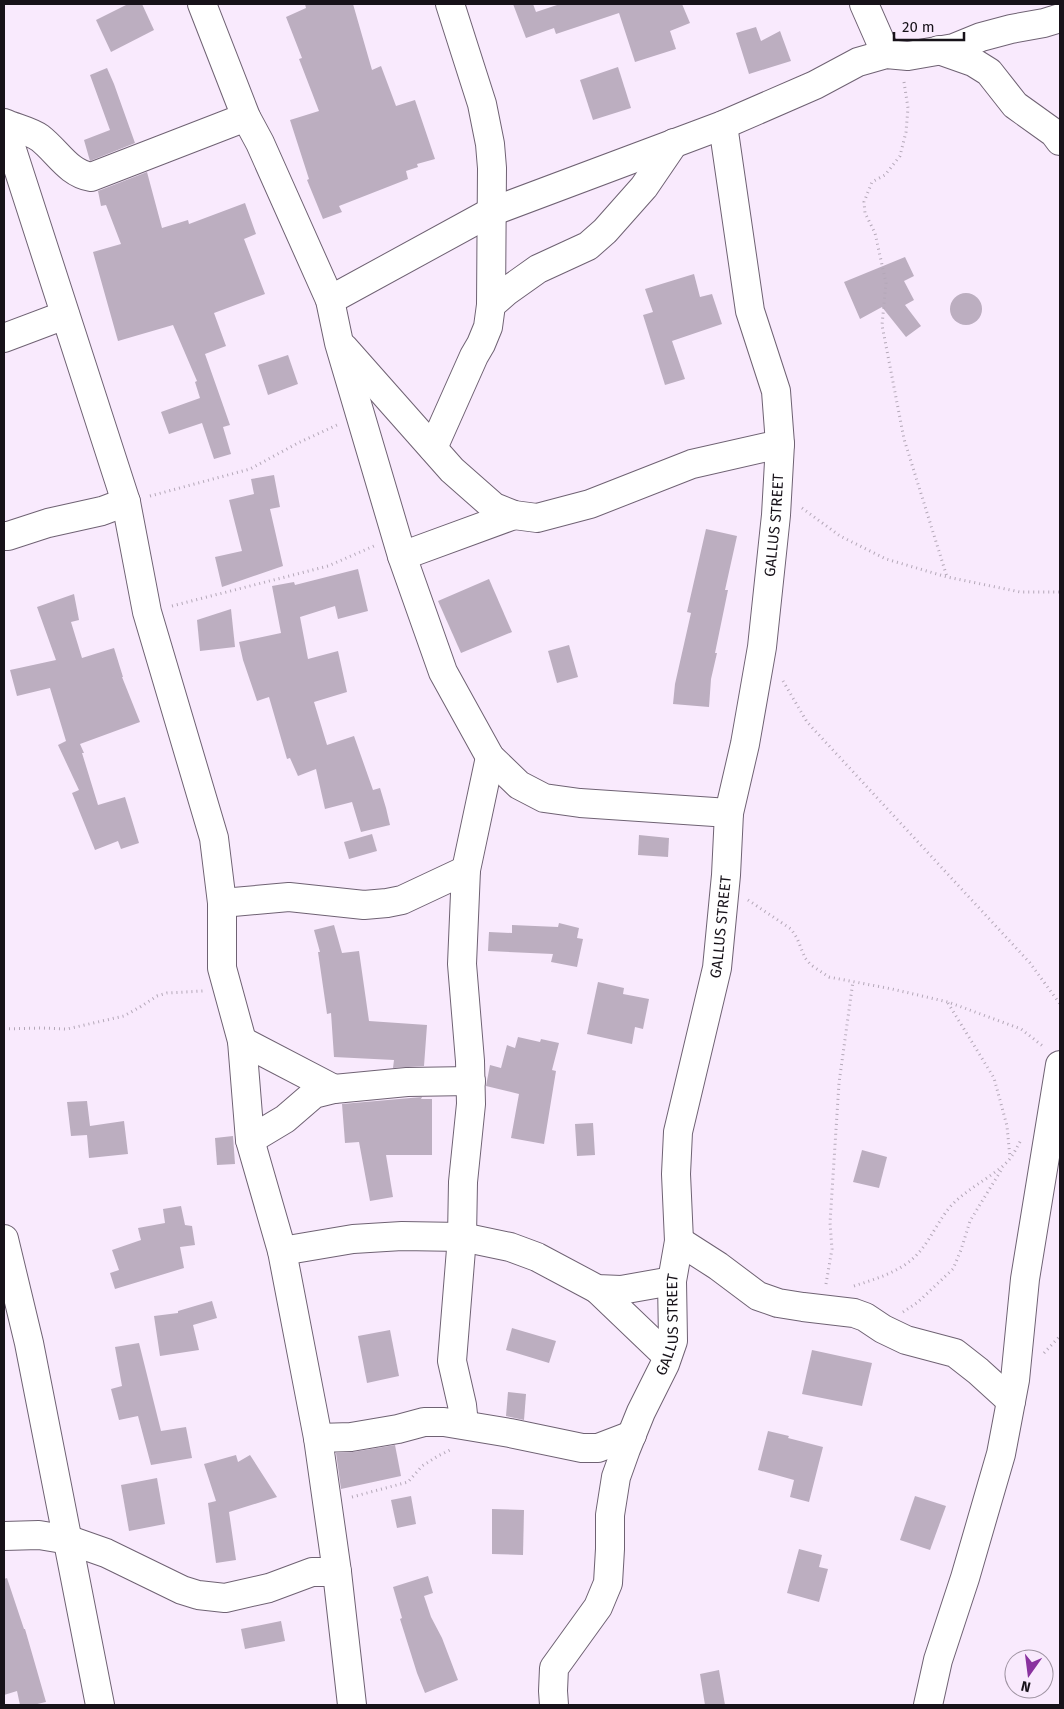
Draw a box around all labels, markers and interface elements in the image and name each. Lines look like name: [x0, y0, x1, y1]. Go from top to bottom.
scale bar: [894, 10, 964, 42]
text: 20 m: [902, 18, 935, 36]
street label: GALLUS STREET: [761, 473, 787, 578]
street label: GALLUS STREET: [706, 875, 735, 980]
street label: GALLUS STREET: [652, 1272, 682, 1379]
north arrow: [1004, 1649, 1054, 1699]
text: N: [1019, 1677, 1033, 1696]

